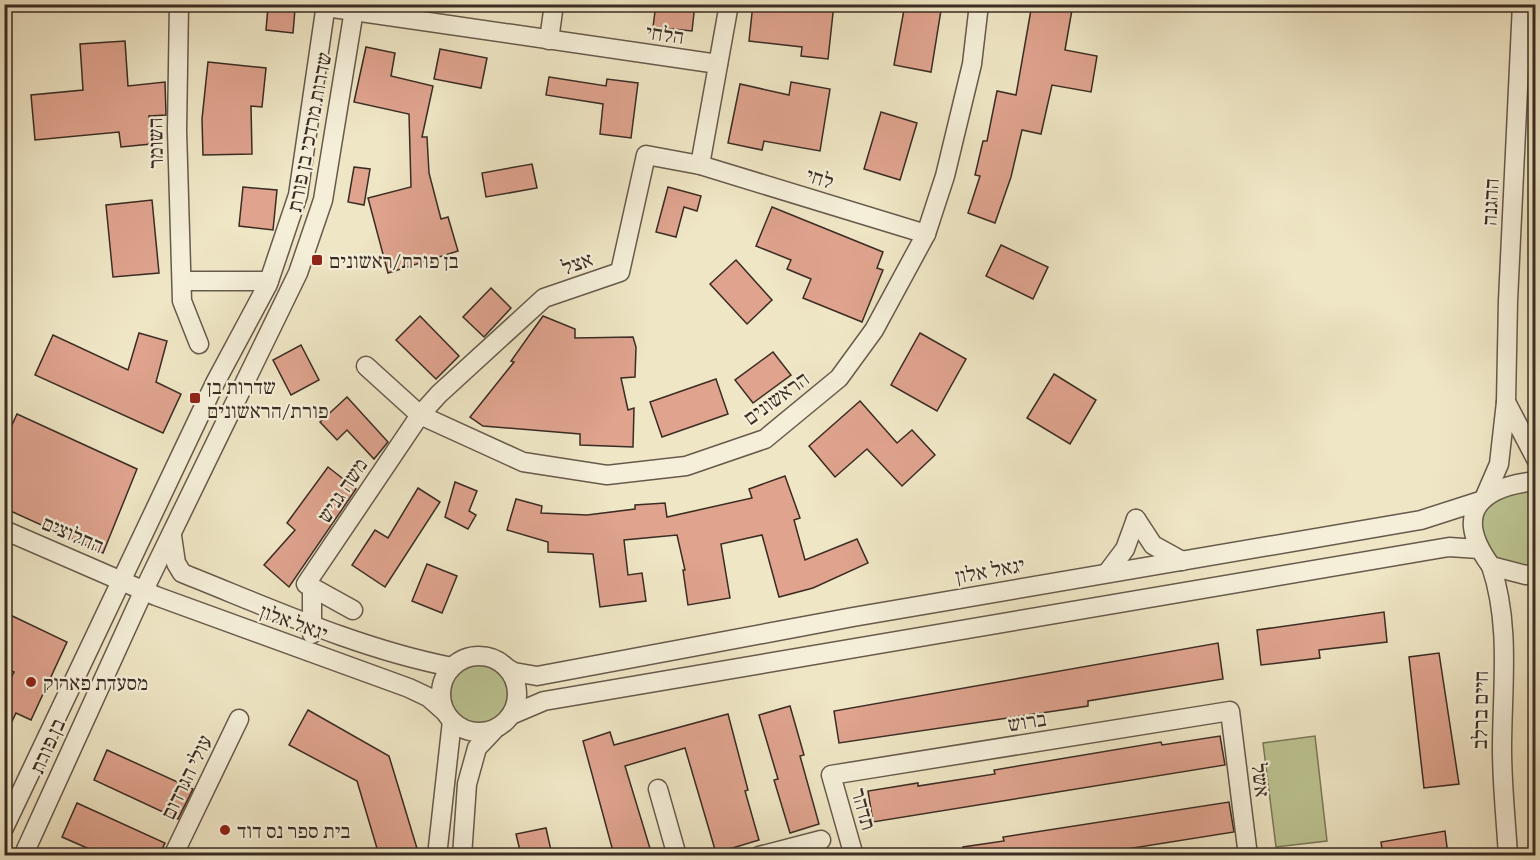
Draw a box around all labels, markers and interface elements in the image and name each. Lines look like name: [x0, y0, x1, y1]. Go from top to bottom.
street label: הלחי: [644, 18, 686, 50]
street label: שדרות מרדכי בן פורת: [280, 50, 338, 214]
street label: השומר: [141, 117, 169, 169]
street label: לחי: [803, 161, 837, 195]
street label: ההגנה: [1475, 178, 1505, 226]
street label: אצל: [558, 245, 596, 281]
place label: בן פורת/ראשונים: [329, 247, 459, 274]
marker: בן פורת/ראשונים: [310, 253, 324, 267]
street label: הראשונים: [738, 365, 814, 431]
place label: שדרות בן פורת/הראשונים: [207, 373, 329, 424]
marker: שדרות בן פורת/הראשונים: [188, 391, 202, 405]
street label: משה גניש: [311, 453, 373, 527]
street label: החלוצים: [38, 509, 108, 559]
street label: יגאל אלון: [953, 551, 1027, 589]
street label: יגאל אלון: [256, 597, 332, 647]
place label: מסעדת פארוק: [43, 669, 148, 696]
street label: חיים ברלב: [1466, 670, 1494, 750]
marker: מסעדת פארוק: [24, 675, 38, 689]
street label: ברוש: [1006, 705, 1048, 737]
street label: בן פורת: [23, 714, 71, 778]
street label: עולי הגרדום: [154, 730, 218, 824]
street label: אשל: [1246, 761, 1276, 799]
street label: תדהר: [845, 785, 883, 833]
place label: בית ספר נס דוד: [237, 817, 350, 844]
marker: בית ספר נס דוד: [218, 823, 232, 837]

